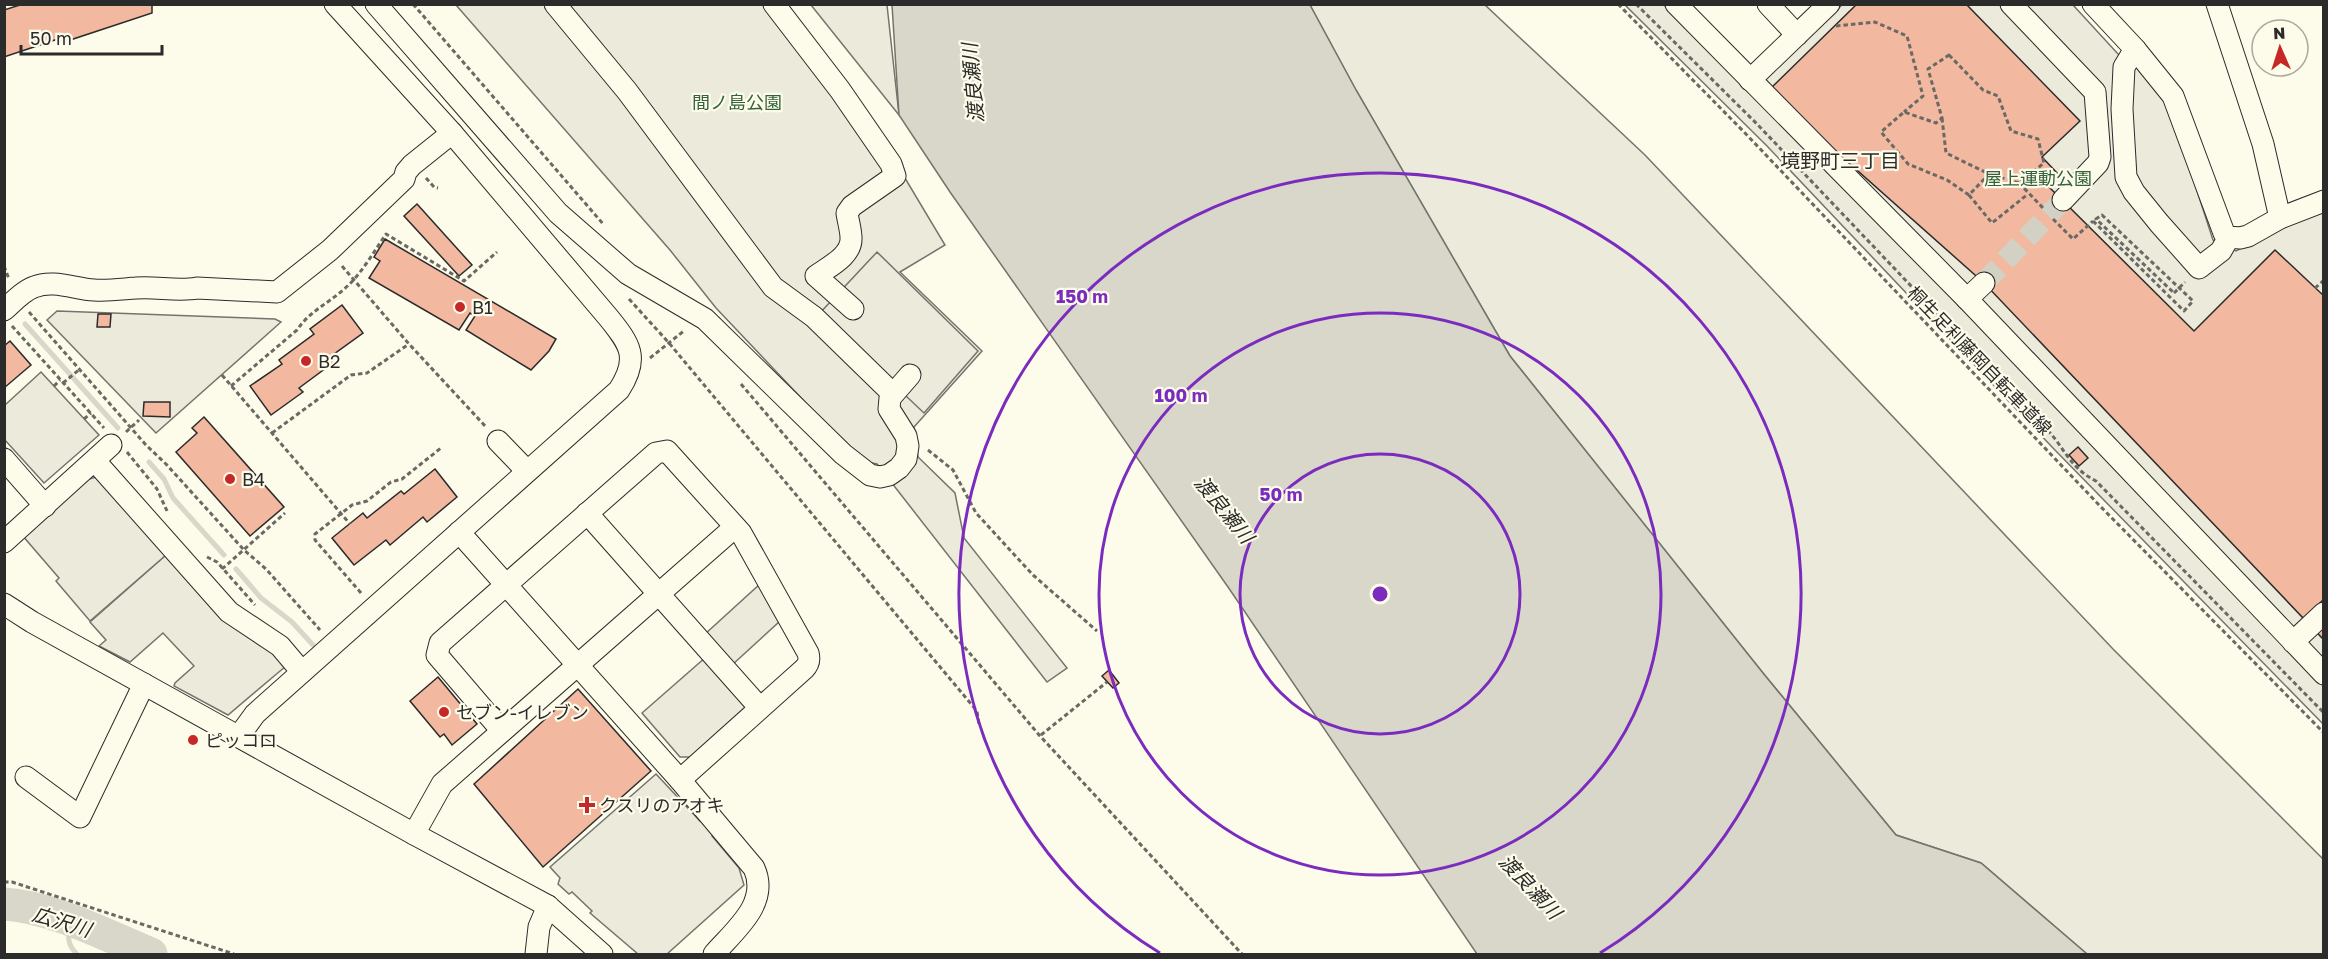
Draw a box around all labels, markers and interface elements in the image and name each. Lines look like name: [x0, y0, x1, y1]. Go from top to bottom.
scale bar: [21, 18, 162, 56]
north arrow: [2250, 18, 2310, 78]
text: N: [2273, 23, 2286, 43]
text: 50 m: [30, 27, 72, 49]
water label: 渡良瀬川: [956, 40, 987, 124]
park label: 間ノ島公園: [692, 91, 782, 113]
district label: 境野町三丁目: [1780, 148, 1900, 172]
park label: 屋上運動公園: [1984, 167, 2092, 189]
street label: 桐生足利藤岡自転車道線: [1903, 281, 2057, 439]
text: 150 m: [1056, 285, 1108, 307]
place label: B1: [472, 296, 493, 318]
marker: B1: [453, 300, 467, 314]
place label: B2: [318, 350, 341, 372]
marker: B2: [299, 354, 313, 368]
text: 100 m: [1155, 384, 1207, 406]
place label: B4: [242, 468, 265, 490]
water label: 渡良瀬川: [1191, 470, 1261, 549]
marker: B4: [223, 472, 237, 486]
text: 50 m: [1260, 483, 1302, 505]
centre of rings: [1370, 584, 1390, 604]
place label: セブン-イレブン: [456, 701, 589, 723]
marker: セブン-イレブン: [437, 705, 451, 719]
place label: ピッコロ: [205, 729, 277, 751]
marker: ピッコロ: [186, 733, 200, 747]
place label: クスリのアオキ: [599, 794, 724, 816]
marker: クスリのアオキ: [580, 798, 594, 812]
water label: 渡良瀬川: [1495, 849, 1568, 925]
water label: 広沢川: [30, 901, 96, 942]

